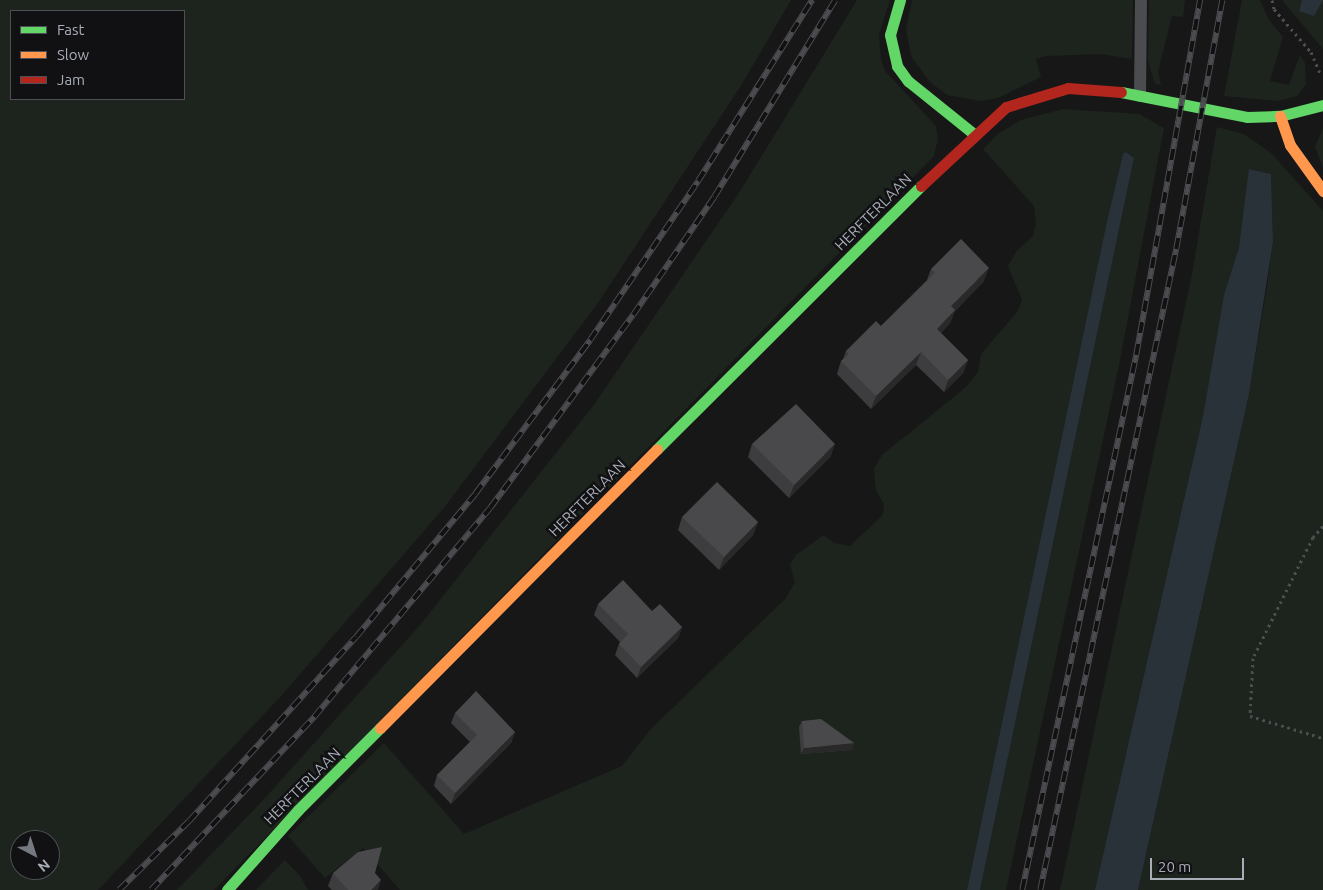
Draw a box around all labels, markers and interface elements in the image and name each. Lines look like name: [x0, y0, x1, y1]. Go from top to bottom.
legend: [10, 10, 185, 100]
text: Fast: [57, 21, 84, 38]
text: Slow: [57, 46, 89, 63]
text: Jam: [57, 71, 85, 88]
street label: HERFTERLAAN: [831, 170, 915, 254]
street label: HERFTERLAAN: [545, 456, 629, 540]
street label: HERFTERLAAN: [260, 744, 344, 828]
north arrow: [10, 830, 60, 880]
scale bar: [1153, 848, 1247, 880]
text: N: [35, 856, 53, 875]
text: 20 m: [1158, 858, 1191, 875]

